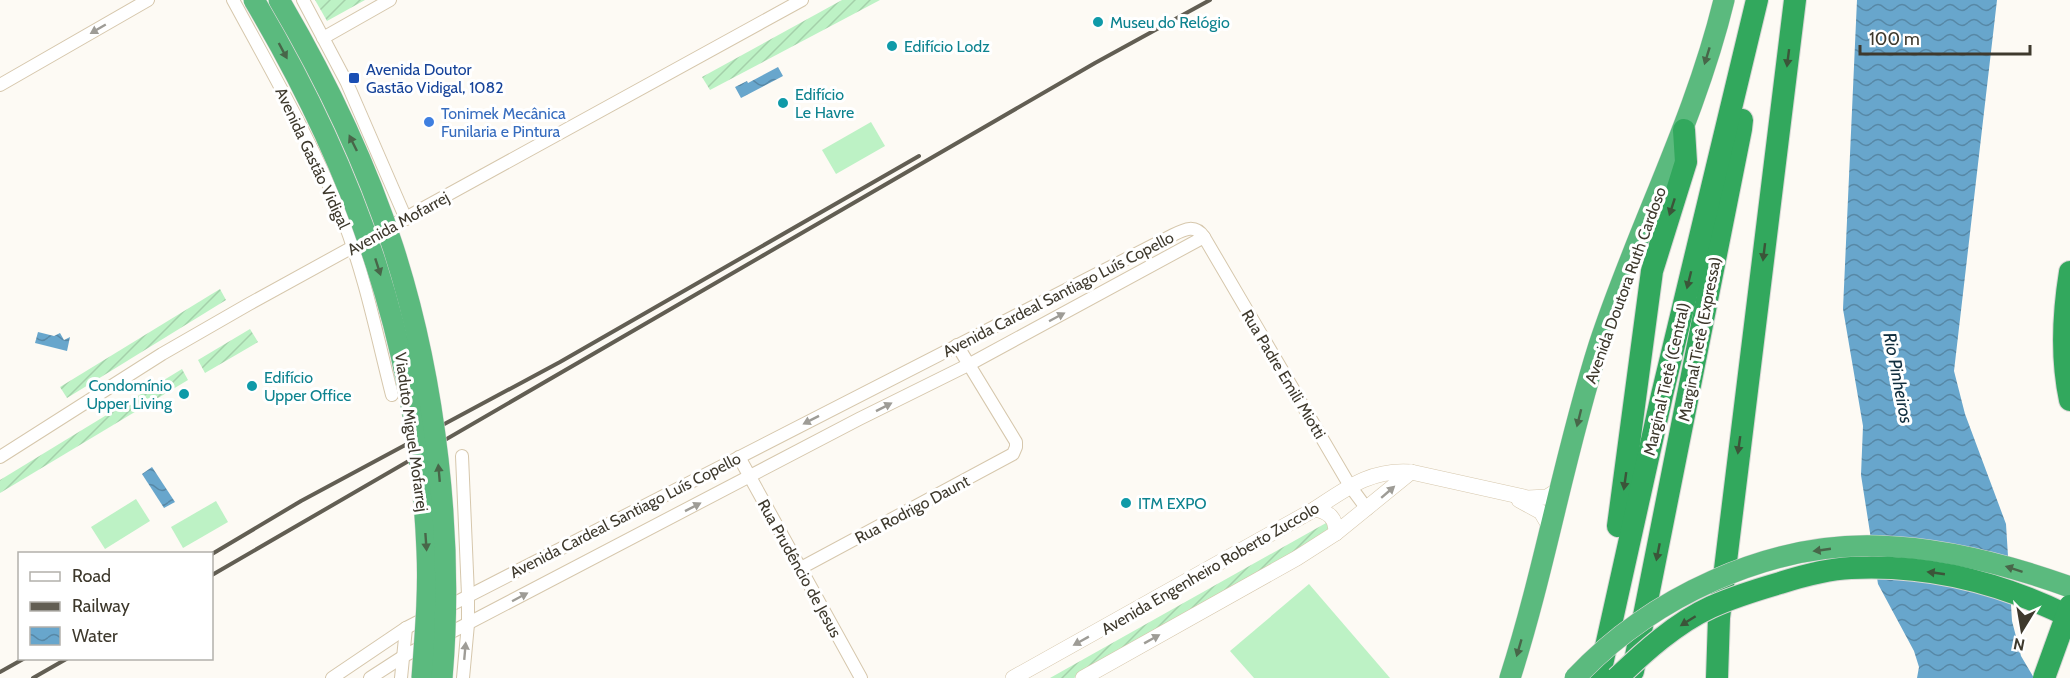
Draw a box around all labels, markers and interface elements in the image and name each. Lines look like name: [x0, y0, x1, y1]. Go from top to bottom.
place label: Museu do Relógio: [1110, 13, 1230, 32]
marker: Museu do Relógio: [1091, 15, 1105, 29]
scale bar: [1860, 18, 2030, 56]
one-way arrow: [89, 24, 106, 34]
text: 100 m: [1869, 28, 1920, 50]
place label: Edifício Lodz: [904, 37, 990, 56]
marker: Edifício Lodz: [885, 39, 899, 53]
one-way arrow: [278, 43, 288, 60]
one-way arrow: [1702, 47, 1711, 65]
one-way arrow: [1783, 49, 1793, 68]
place label: Avenida Doutor Gastão Vidigal, 1082: [366, 60, 504, 97]
marker: Avenida Doutor Gastão Vidigal, 1082: [347, 71, 361, 85]
street label: Avenida Gastão Vidigal: [271, 85, 354, 232]
place label: Edifício Le Havre: [795, 85, 854, 122]
marker: Edifício Le Havre: [776, 96, 790, 110]
place label: Tonimek Mecânica Funilaria e Pintura: [441, 104, 566, 141]
marker: Tonimek Mecânica Funilaria e Pintura: [422, 115, 436, 129]
one-way arrow: [348, 135, 357, 152]
street label: Avenida Doutora Ruth Cardoso: [1581, 184, 1670, 386]
street label: Avenida Mofarrej: [344, 188, 453, 259]
one-way arrow: [1667, 198, 1676, 216]
street label: Avenida Cardeal Santiago Luís Copello: [940, 228, 1177, 361]
one-way arrow: [1759, 242, 1769, 261]
street label: Marginal Tietê (Expressa): [1674, 255, 1725, 423]
one-way arrow: [374, 259, 383, 277]
one-way arrow: [1684, 271, 1694, 289]
street label: Marginal Tietê (Central): [1640, 301, 1693, 457]
street label: Rua Padre Emili Miotti: [1238, 306, 1330, 442]
one-way arrow: [1049, 312, 1066, 322]
water label: Rio Pinheiros: [1878, 331, 1918, 425]
street label: Viaduto Miguel Mofarrej: [391, 351, 432, 513]
place label: Edifício Upper Office: [264, 368, 352, 405]
place label: Condomínio Upper Living: [86, 376, 173, 413]
marker: Edifício Upper Office: [245, 379, 259, 393]
marker: Condomínio Upper Living: [177, 387, 191, 401]
one-way arrow: [876, 402, 893, 412]
one-way arrow: [1573, 408, 1583, 427]
one-way arrow: [802, 415, 819, 425]
one-way arrow: [1734, 436, 1744, 455]
street label: Avenida Cardeal Santiago Luís Copello: [507, 449, 744, 582]
one-way arrow: [434, 463, 444, 482]
street label: Rua Rodrigo Daunt: [852, 471, 973, 548]
one-way arrow: [1620, 472, 1629, 491]
one-way arrow: [1380, 486, 1395, 499]
place label: ITM EXPO: [1138, 494, 1207, 513]
street label: Rua Prudêncio de Jesus: [754, 496, 846, 641]
marker: ITM EXPO: [1119, 496, 1133, 510]
street label: Avenida Engenheiro Roberto Zuccolo: [1098, 498, 1323, 639]
one-way arrow: [684, 502, 701, 512]
one-way arrow: [422, 532, 431, 551]
one-way arrow: [1653, 543, 1662, 562]
one-way arrow: [1812, 545, 1831, 555]
legend: [18, 552, 213, 660]
one-way arrow: [2005, 563, 2023, 573]
text: Road: [72, 565, 111, 587]
one-way arrow: [1926, 568, 1945, 578]
one-way arrow: [512, 592, 529, 602]
text: Railway: [72, 595, 130, 617]
north arrow: [1992, 600, 2052, 660]
one-way arrow: [1680, 616, 1696, 627]
text: Water: [72, 625, 118, 647]
one-way arrow: [1144, 634, 1160, 645]
text: N: [2012, 634, 2027, 655]
one-way arrow: [1073, 636, 1090, 646]
one-way arrow: [1514, 639, 1523, 657]
one-way arrow: [460, 642, 470, 661]

